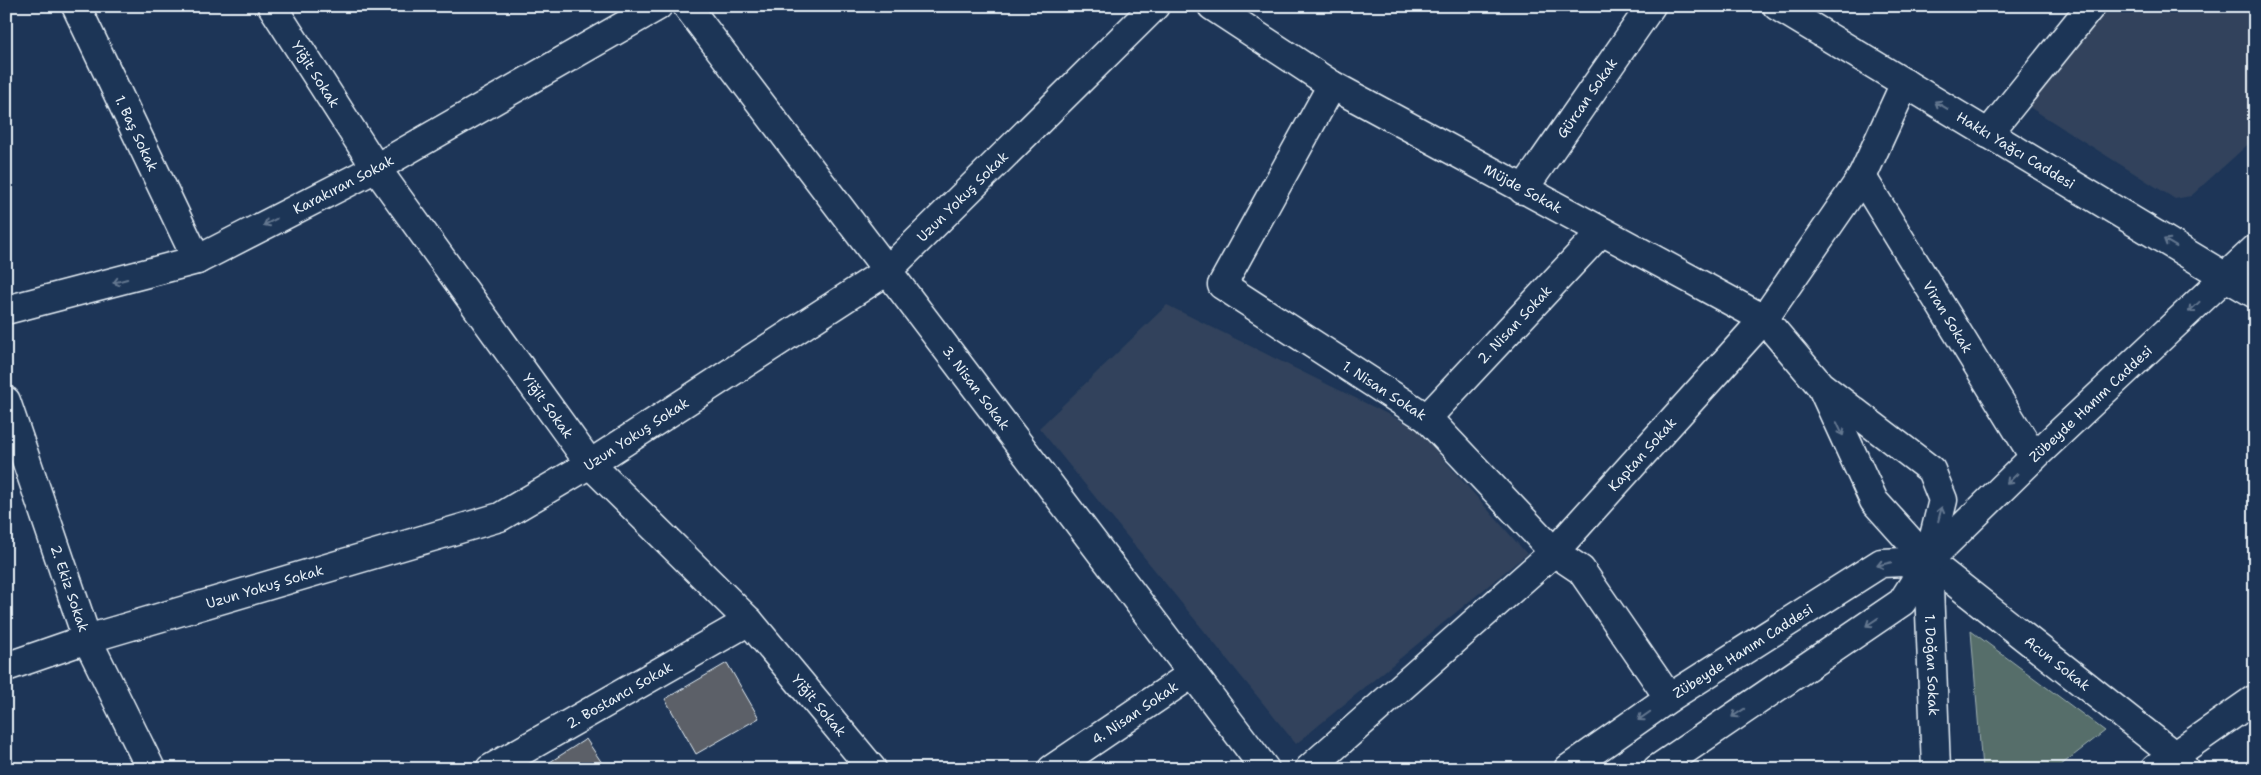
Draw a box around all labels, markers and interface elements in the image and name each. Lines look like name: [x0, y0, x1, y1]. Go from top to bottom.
street label: Yiğit Sokak: [288, 37, 344, 111]
street label: Gürcan Sokak: [1553, 54, 1621, 142]
street label: 1. Baş Sokak: [111, 92, 162, 174]
one-way arrow: [1934, 99, 1948, 109]
street label: Hakkı Yağcı Caddesi: [1953, 108, 2078, 193]
street label: Uzun Yokuş Sokak: [913, 147, 1012, 246]
street label: Karakıran Sokak: [290, 151, 397, 218]
street label: Müjde Sokak: [1481, 160, 1566, 217]
one-way arrow: [263, 218, 278, 227]
one-way arrow: [2163, 238, 2177, 248]
one-way arrow: [112, 276, 128, 286]
street label: Viran Sokak: [1919, 277, 1977, 356]
street label: 2. Nisan Sokak: [1473, 281, 1556, 368]
one-way arrow: [2188, 301, 2201, 313]
street label: 3. Nisan Sokak: [939, 342, 1014, 434]
street label: Zübeyde Hanım Caddesi: [2025, 342, 2156, 466]
street label: 1. Nisan Sokak: [1339, 357, 1430, 424]
street label: Yiğit Sokak: [518, 370, 577, 442]
street label: Uzun Yokuş Sokak: [581, 393, 692, 475]
street label: Kaptan Sokak: [1604, 413, 1680, 495]
one-way arrow: [1836, 421, 1846, 436]
one-way arrow: [2006, 472, 2018, 485]
one-way arrow: [1936, 507, 1945, 523]
street label: 2. Ekiz Sokak: [47, 542, 93, 634]
one-way arrow: [1876, 560, 1892, 570]
street label: Uzun Yokuş Sokak: [204, 561, 326, 612]
street label: Zübeyde Hanım Caddesi: [1669, 600, 1816, 702]
street label: 1. Doğan Sokak: [1921, 614, 1943, 716]
one-way arrow: [1866, 617, 1880, 627]
street label: Acun Sokak: [2021, 632, 2094, 695]
street label: 2. Bostancı Sokak: [563, 658, 676, 733]
street label: Yiğit Sokak: [788, 671, 850, 740]
street label: 4. Nisan Sokak: [1088, 677, 1181, 749]
one-way arrow: [1731, 708, 1745, 718]
one-way arrow: [1637, 711, 1651, 721]

